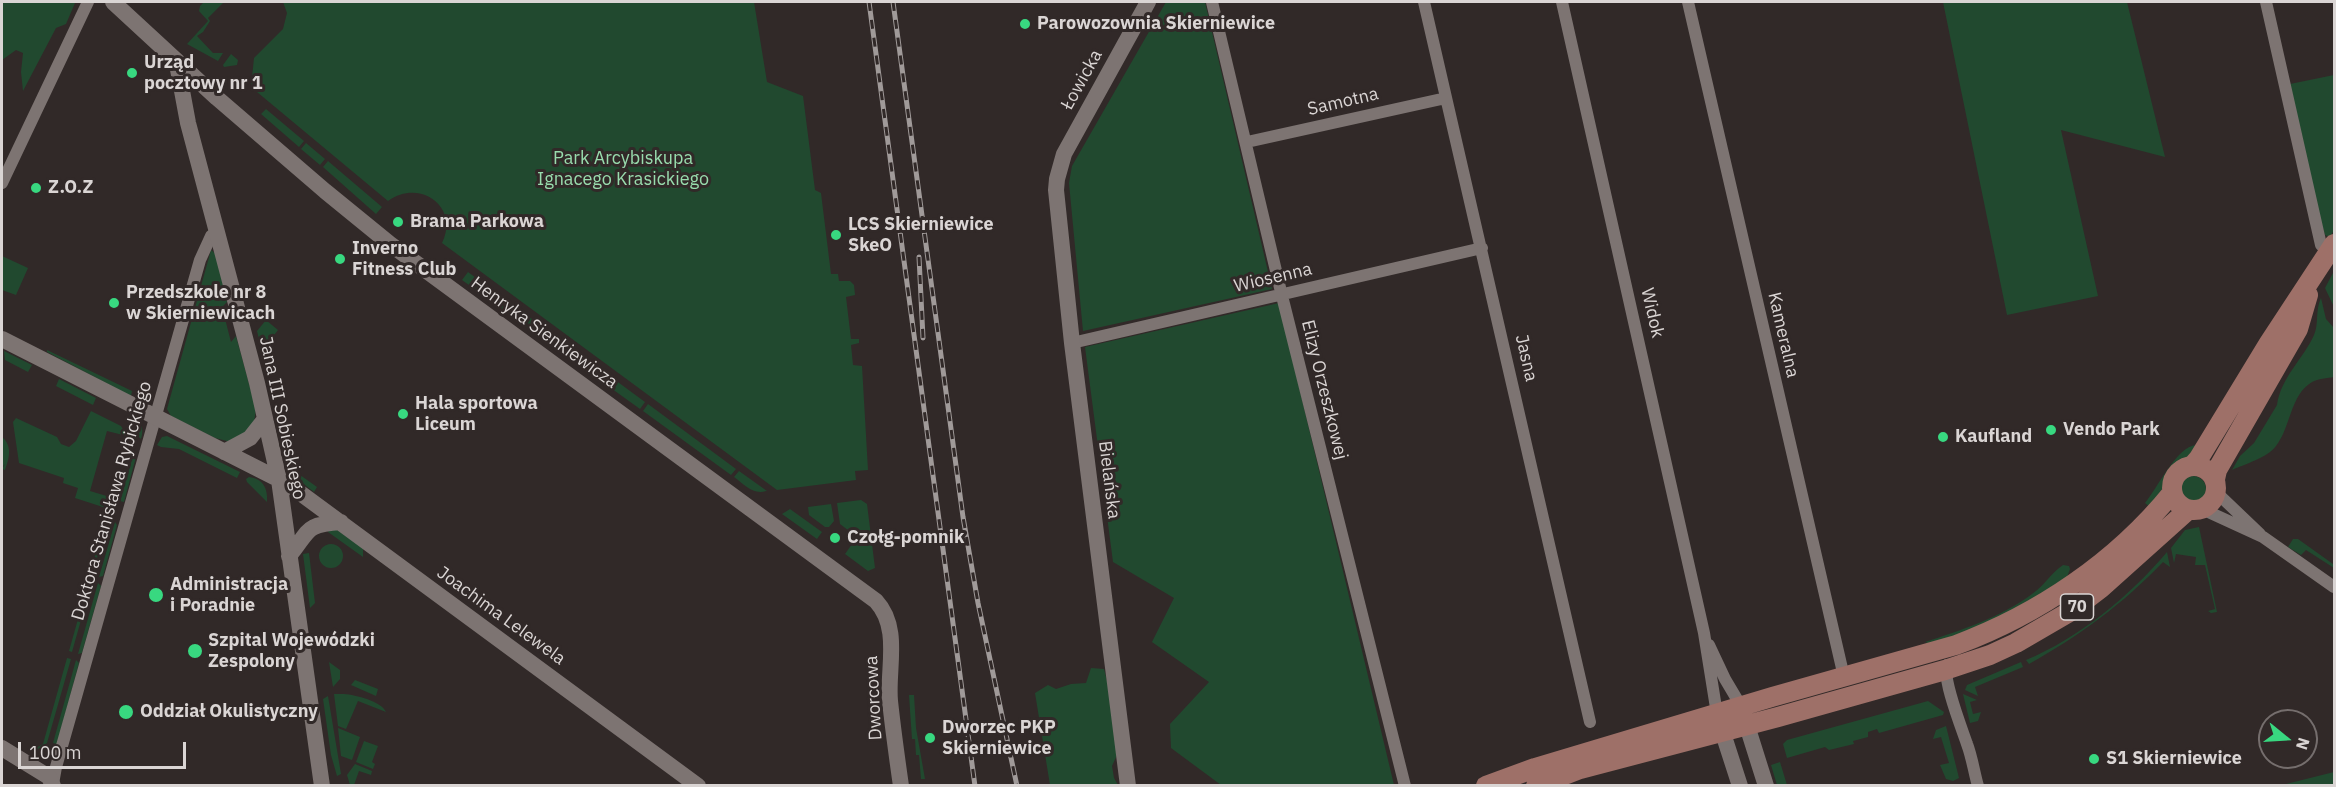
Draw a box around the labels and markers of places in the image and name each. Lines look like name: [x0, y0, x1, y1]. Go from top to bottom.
place label: Parowozownia Skierniewice: [1037, 13, 1275, 35]
marker: Parowozownia Skierniewice: [1018, 17, 1032, 31]
place label: Urząd pocztowy nr 1: [144, 52, 263, 94]
marker: Urząd pocztowy nr 1: [125, 66, 139, 80]
place label: Z.O.Z: [48, 177, 94, 199]
marker: Z.O.Z: [29, 181, 43, 195]
place label: Brama Parkowa: [410, 211, 544, 233]
place label: LCS Skierniewice SkeO: [848, 214, 994, 256]
marker: Brama Parkowa: [391, 215, 405, 229]
marker: LCS Skierniewice SkeO: [829, 228, 843, 242]
place label: Inverno Fitness Club: [352, 238, 457, 280]
marker: Inverno Fitness Club: [333, 252, 347, 266]
place label: Przedszkole nr 8 w Skierniewicach: [126, 282, 275, 324]
marker: Przedszkole nr 8 w Skierniewicach: [107, 296, 121, 310]
place label: Hala sportowa Liceum: [415, 393, 538, 436]
marker: Hala sportowa Liceum: [396, 407, 410, 421]
place label: Vendo Park: [2063, 419, 2160, 441]
marker: Vendo Park: [2044, 423, 2058, 437]
place label: Kaufland: [1955, 426, 2032, 448]
marker: Kaufland: [1936, 430, 1950, 444]
place label: Czołg-pomnik: [847, 527, 964, 549]
marker: Czołg-pomnik: [828, 531, 842, 545]
place label: Administracja i Poradnie: [170, 574, 288, 616]
marker: Administracja i Poradnie: [147, 586, 165, 604]
place label: Szpital Wojewódzki Zespolony: [208, 630, 375, 672]
marker: Szpital Wojewódzki Zespolony: [186, 642, 204, 660]
place label: Oddział Okulistyczny: [140, 701, 318, 723]
marker: Oddział Okulistyczny: [117, 703, 135, 721]
place label: Dworzec PKP Skierniewice: [942, 717, 1056, 760]
marker: Dworzec PKP Skierniewice: [923, 731, 937, 745]
place label: S1 Skierniewice: [2106, 748, 2242, 770]
marker: S1 Skierniewice: [2087, 752, 2101, 766]

